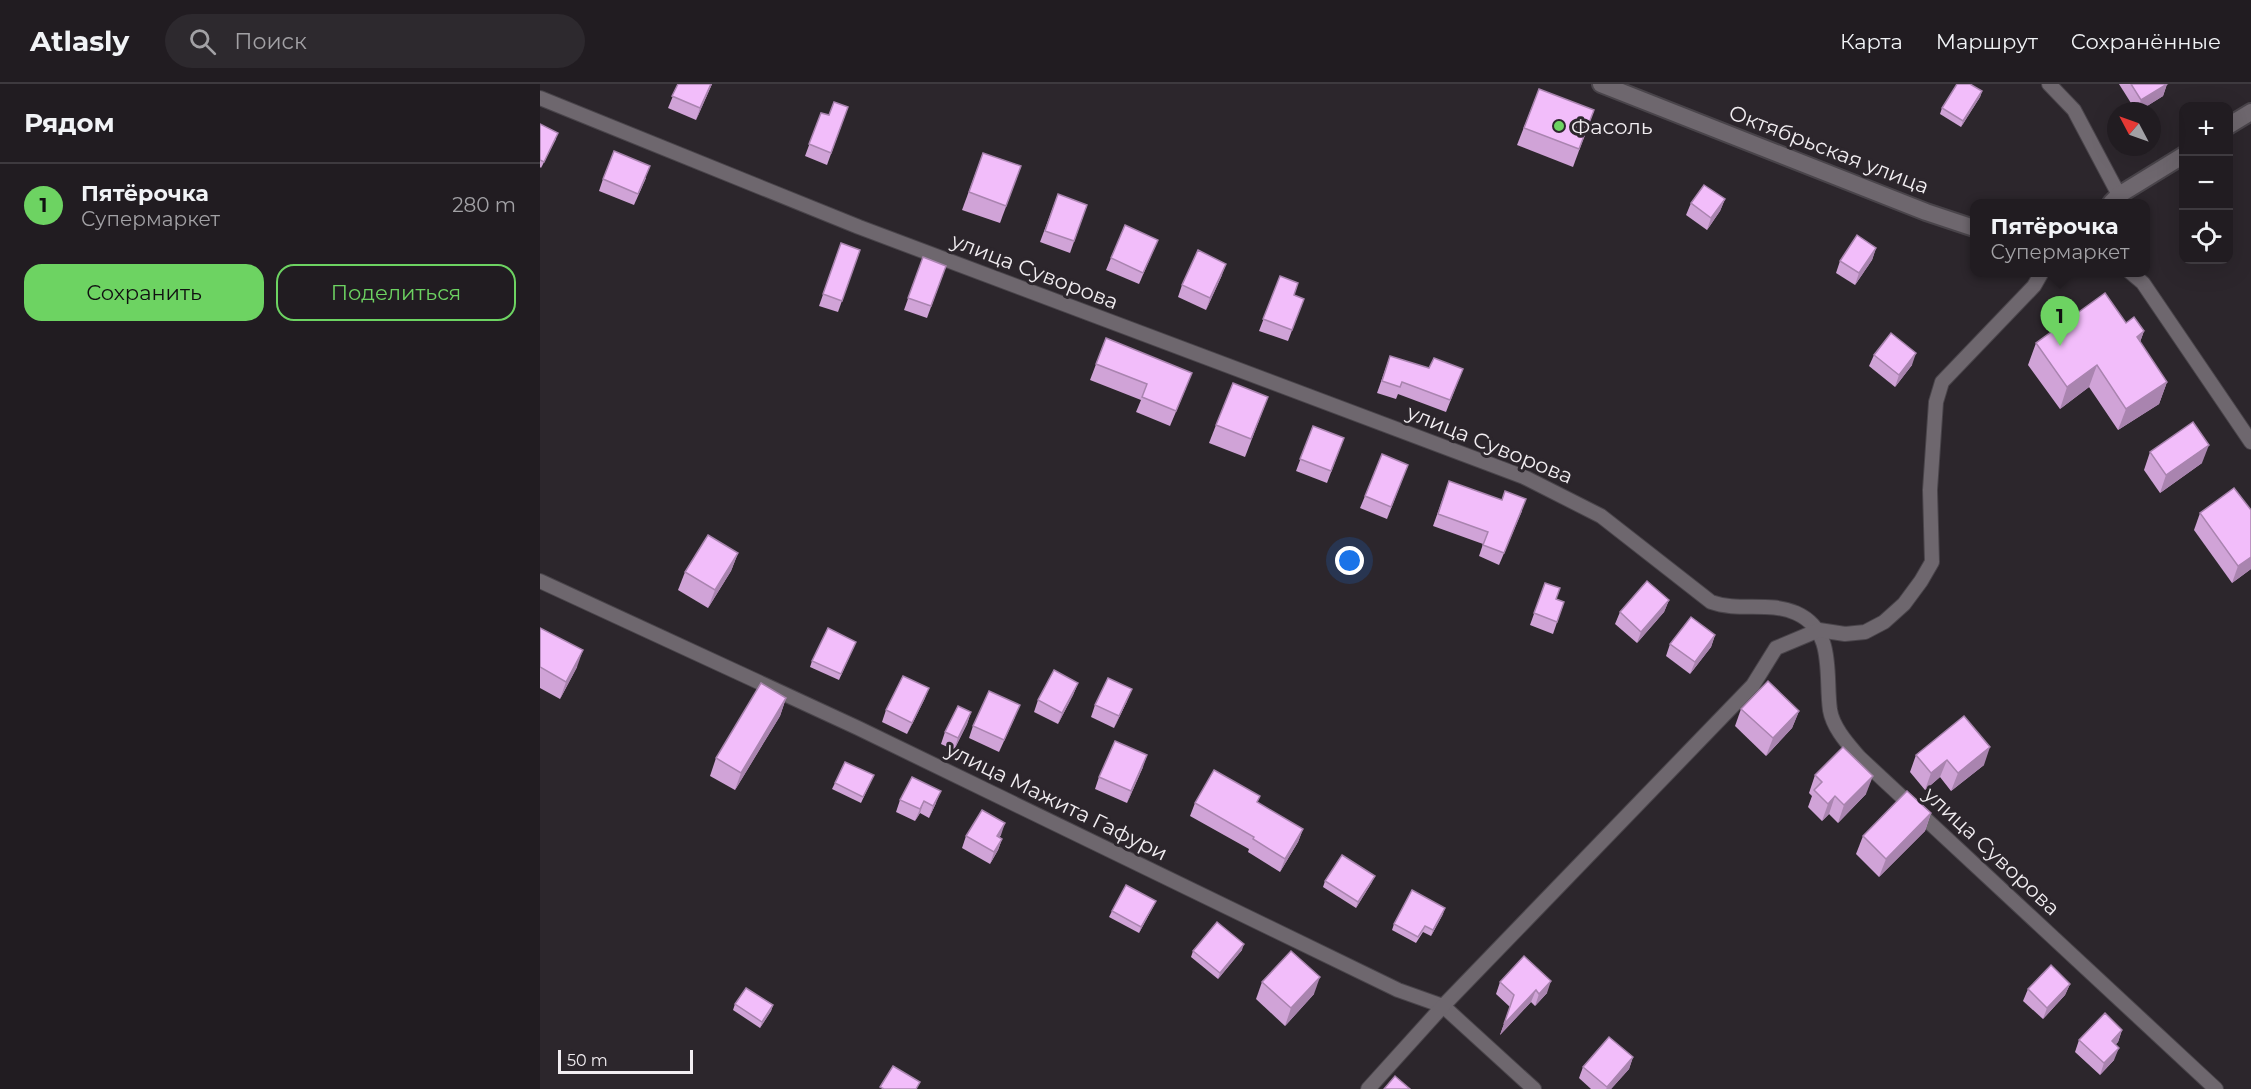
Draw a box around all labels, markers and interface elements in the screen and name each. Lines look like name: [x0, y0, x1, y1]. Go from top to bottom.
search box: [165, 14, 585, 68]
text: Atlasly: [30, 24, 129, 58]
icon: search: [186, 25, 219, 58]
text: Поиск: [234, 28, 307, 55]
text: Карта: [1840, 29, 1903, 54]
text: Маршрут: [1936, 29, 2038, 54]
text: Сохранённые: [2071, 29, 2221, 54]
street label: Октябрьская улица: [1725, 99, 1933, 199]
north arrow: [2107, 102, 2161, 156]
map controls: [2179, 102, 2233, 264]
button: +: [2179, 102, 2233, 156]
text: Рядом: [24, 107, 115, 139]
place label: Фасоль: [1571, 114, 1653, 139]
marker: Фасоль: [1552, 119, 1566, 133]
button: −: [2179, 156, 2233, 210]
text: Пятёрочка: [81, 180, 209, 207]
text: 1: [40, 193, 47, 217]
text: 280 m: [452, 193, 516, 217]
popup: [1970, 199, 2150, 277]
text: Супермаркет: [81, 207, 220, 231]
button: locate: [2179, 210, 2233, 264]
text: Пятёрочка: [1991, 213, 2118, 240]
street label: улица Суворова: [947, 227, 1122, 314]
text: Супермаркет: [1991, 240, 2129, 264]
button: Сохранить: [24, 264, 264, 321]
button: Поделиться: [276, 264, 516, 321]
pin: 1: [2040, 296, 2080, 346]
street label: улица Суворова: [1402, 399, 1577, 489]
your location: [1335, 546, 1364, 575]
street label: улица Мажита Гафури: [941, 736, 1172, 866]
street label: улица Суворова: [1918, 781, 2065, 920]
scale bar: [558, 1047, 693, 1074]
text: 50 m: [567, 1051, 608, 1070]

